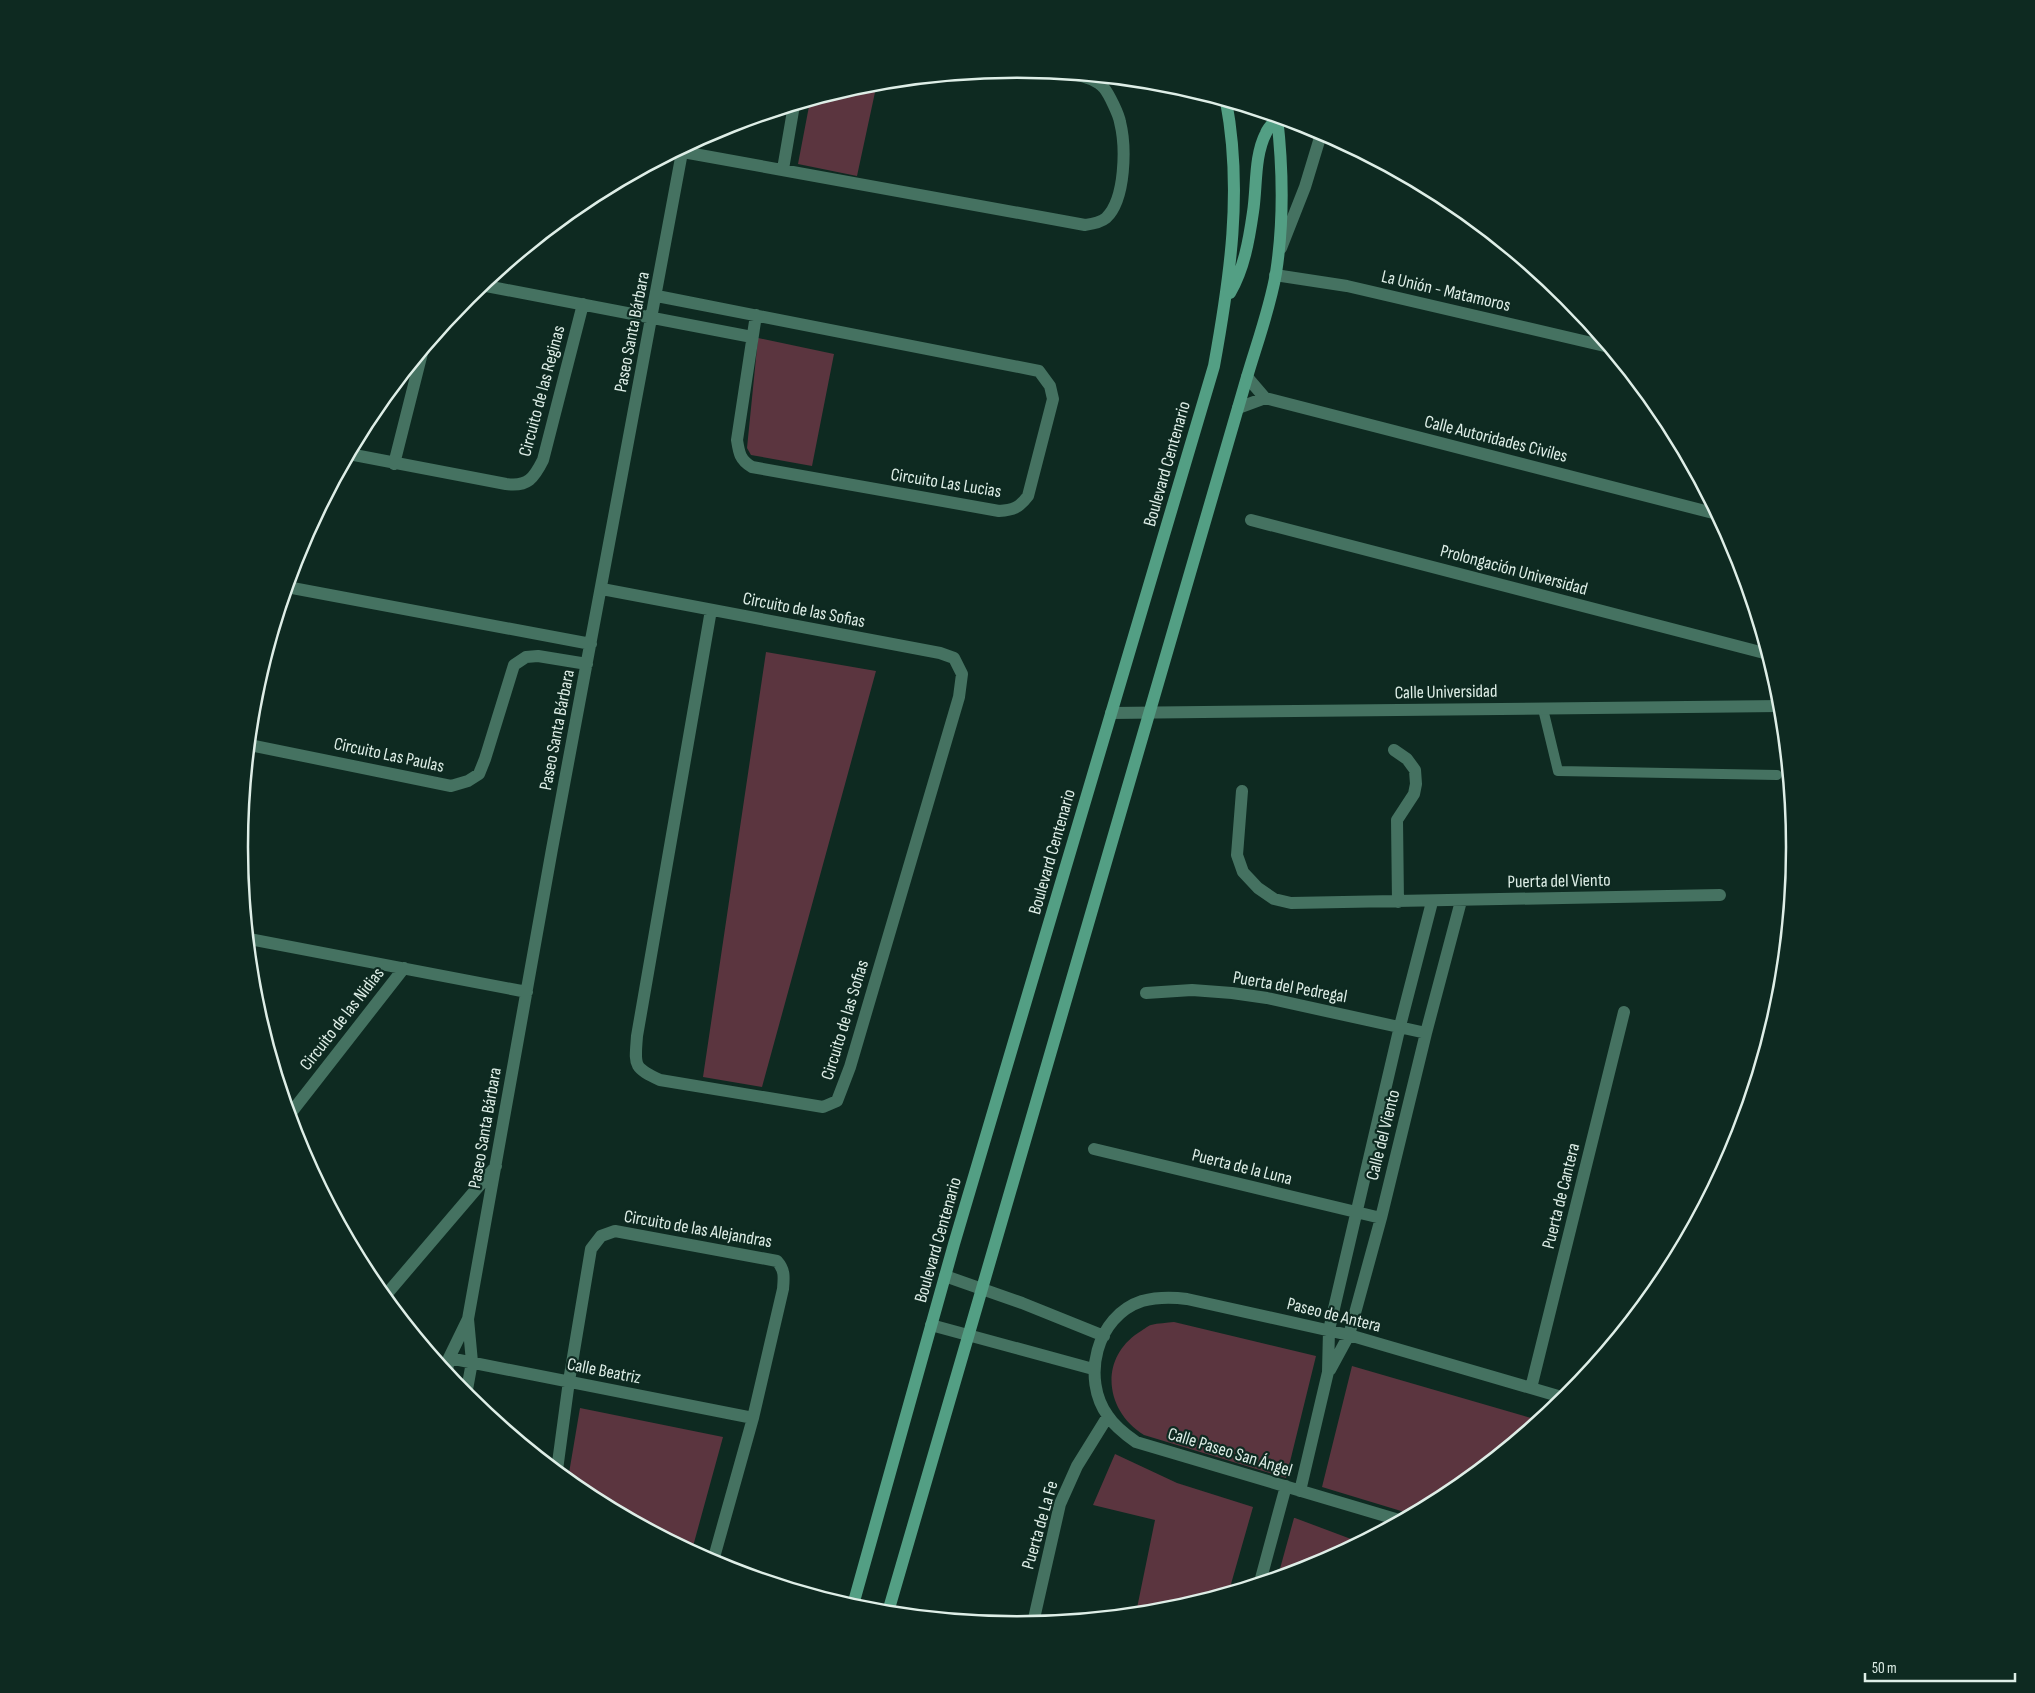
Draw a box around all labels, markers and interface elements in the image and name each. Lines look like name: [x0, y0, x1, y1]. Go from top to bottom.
street label: La Unión - Matamoros: [1379, 266, 1513, 316]
street label: Paseo Santa Bárbara: [610, 270, 654, 394]
street label: Circuito de las Reginas: [514, 323, 570, 459]
street label: Boulevard Centenario: [1139, 399, 1195, 529]
street label: Calle Autoridades Civiles: [1422, 411, 1570, 467]
street label: Circuito Las Lucias: [889, 464, 1003, 502]
street label: Prolongación Universidad: [1438, 540, 1590, 600]
street label: Circuito de las Sofias: [741, 588, 867, 632]
street label: Paseo Santa Bárbara: [535, 668, 579, 792]
street label: Calle Universidad: [1394, 681, 1498, 703]
street label: Circuito Las Paulas: [332, 733, 446, 777]
street label: Boulevard Centenario: [1024, 787, 1080, 917]
street label: Puerta del Viento: [1507, 870, 1611, 892]
street label: Circuito de las Sofias: [817, 957, 873, 1083]
street label: Circuito de las Nidias: [295, 963, 389, 1075]
street label: Puerta del Pedregal: [1231, 967, 1349, 1007]
street label: Paseo Santa Bárbara: [464, 1066, 506, 1190]
street label: Calle del Viento: [1362, 1088, 1404, 1182]
street label: Puerta de Cantera: [1538, 1141, 1584, 1251]
street label: Puerta de la Luna: [1190, 1144, 1294, 1190]
street label: Boulevard Centenario: [910, 1175, 966, 1305]
street label: Circuito de las Alejandras: [622, 1206, 774, 1252]
street label: Paseo de Antera: [1285, 1293, 1383, 1337]
street label: Calle Beatriz: [565, 1354, 643, 1389]
street label: Calle Paseo San Ángel: [1165, 1423, 1295, 1481]
street label: Puerta de La Fe: [1017, 1478, 1063, 1572]
scale bar: [1865, 1650, 2015, 1682]
text: 50 m: [1872, 1659, 1897, 1678]

